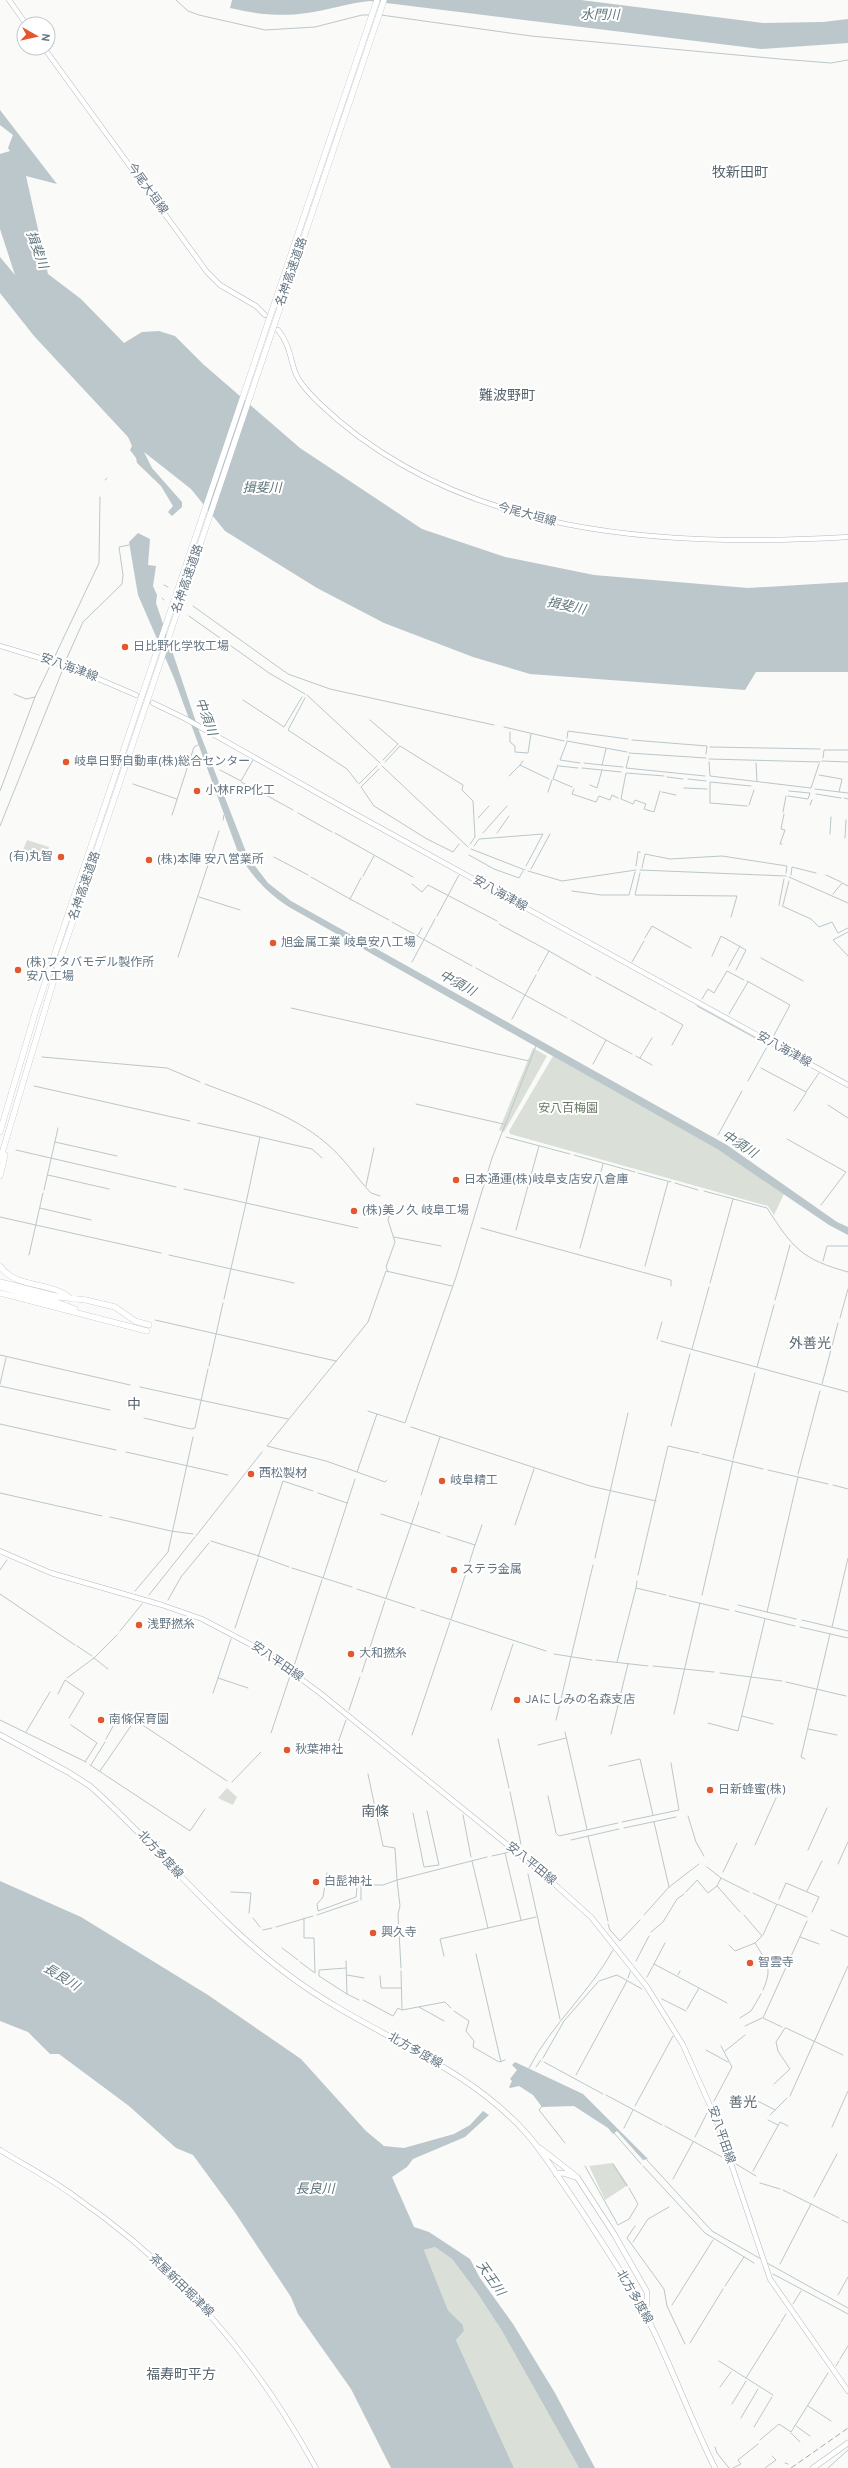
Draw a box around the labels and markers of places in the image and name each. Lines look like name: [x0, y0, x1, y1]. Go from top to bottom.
place label: 日比野化学牧工場: [133, 639, 229, 655]
marker: 日比野化学牧工場: [120, 642, 130, 652]
place label: 岐阜日野自動車(株)総合センター: [74, 754, 250, 770]
marker: 岐阜日野自動車(株)総合センター: [61, 757, 71, 767]
place label: 小林FRP化工: [205, 783, 275, 799]
marker: 小林FRP化工: [192, 786, 202, 796]
place label: (有)丸智: [9, 849, 53, 865]
marker: (有)丸智: [56, 852, 66, 862]
place label: (株)本陣 安八営業所: [157, 852, 264, 868]
marker: (株)本陣 安八営業所: [144, 855, 154, 865]
place label: 旭金属工業 岐阜安八工場: [281, 935, 416, 951]
marker: 旭金属工業 岐阜安八工場: [268, 938, 278, 948]
place label: (株)フタバモデル製作所 安八工場: [26, 955, 154, 985]
marker: (株)フタバモデル製作所 安八工場: [13, 965, 23, 975]
place label: 日本通運(株)岐阜支店安八倉庫: [464, 1172, 628, 1188]
marker: 日本通運(株)岐阜支店安八倉庫: [451, 1175, 461, 1185]
place label: (株)美ノ久 岐阜工場: [362, 1203, 469, 1219]
marker: (株)美ノ久 岐阜工場: [349, 1206, 359, 1216]
place label: 西松製材: [259, 1466, 307, 1482]
marker: 西松製材: [246, 1469, 256, 1479]
place label: 岐阜精工: [450, 1473, 498, 1489]
marker: 岐阜精工: [437, 1476, 447, 1486]
place label: ステラ金属: [462, 1562, 522, 1578]
marker: ステラ金属: [449, 1565, 459, 1575]
place label: 浅野撚糸: [147, 1617, 195, 1633]
marker: 浅野撚糸: [134, 1620, 144, 1630]
place label: 大和撚糸: [359, 1646, 407, 1662]
marker: 大和撚糸: [346, 1649, 356, 1659]
place label: JAにしみの名森支店: [525, 1692, 635, 1708]
marker: JAにしみの名森支店: [512, 1695, 522, 1705]
place label: 南條保育園: [109, 1712, 169, 1728]
marker: 南條保育園: [96, 1715, 106, 1725]
place label: 秋葉神社: [295, 1742, 343, 1758]
marker: 秋葉神社: [282, 1745, 292, 1755]
place label: 日新蜂蜜(株): [718, 1782, 786, 1798]
marker: 日新蜂蜜(株): [705, 1785, 715, 1795]
place label: 白髭神社: [324, 1874, 372, 1890]
marker: 白髭神社: [311, 1877, 321, 1887]
place label: 興久寺: [381, 1925, 417, 1941]
marker: 興久寺: [368, 1928, 378, 1938]
place label: 智雲寺: [758, 1955, 794, 1971]
marker: 智雲寺: [745, 1958, 755, 1968]

